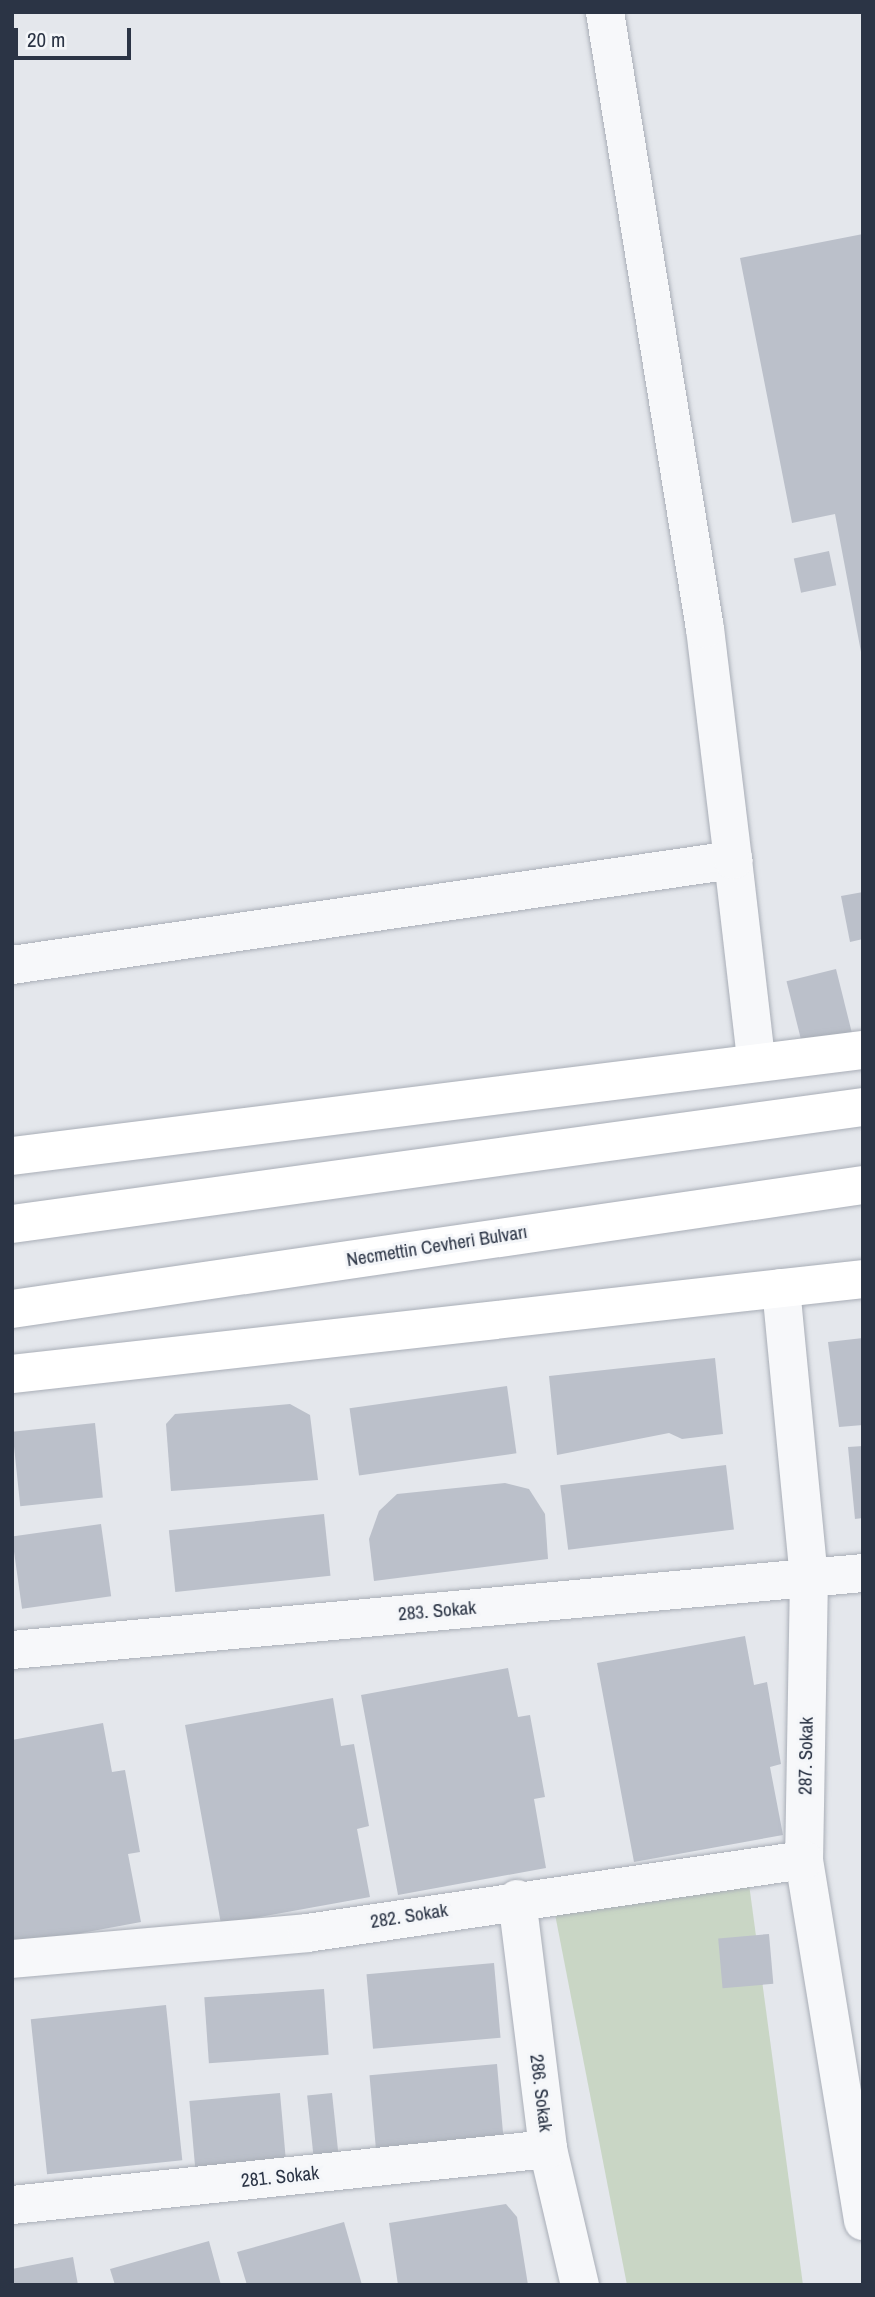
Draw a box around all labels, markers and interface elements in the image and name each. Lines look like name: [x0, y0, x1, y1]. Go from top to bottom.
scale bar: [18, 14, 135, 58]
text: 20 m: [27, 25, 65, 54]
street label: Necmettin Cevheri Bulvarı: [345, 1220, 529, 1272]
street label: 283. Sokak: [397, 1596, 477, 1626]
street label: 287. Sokak: [794, 1717, 818, 1795]
street label: 282. Sokak: [369, 1899, 449, 1933]
street label: 286. Sokak: [525, 2053, 557, 2133]
street label: 281. Sokak: [240, 2162, 320, 2192]

